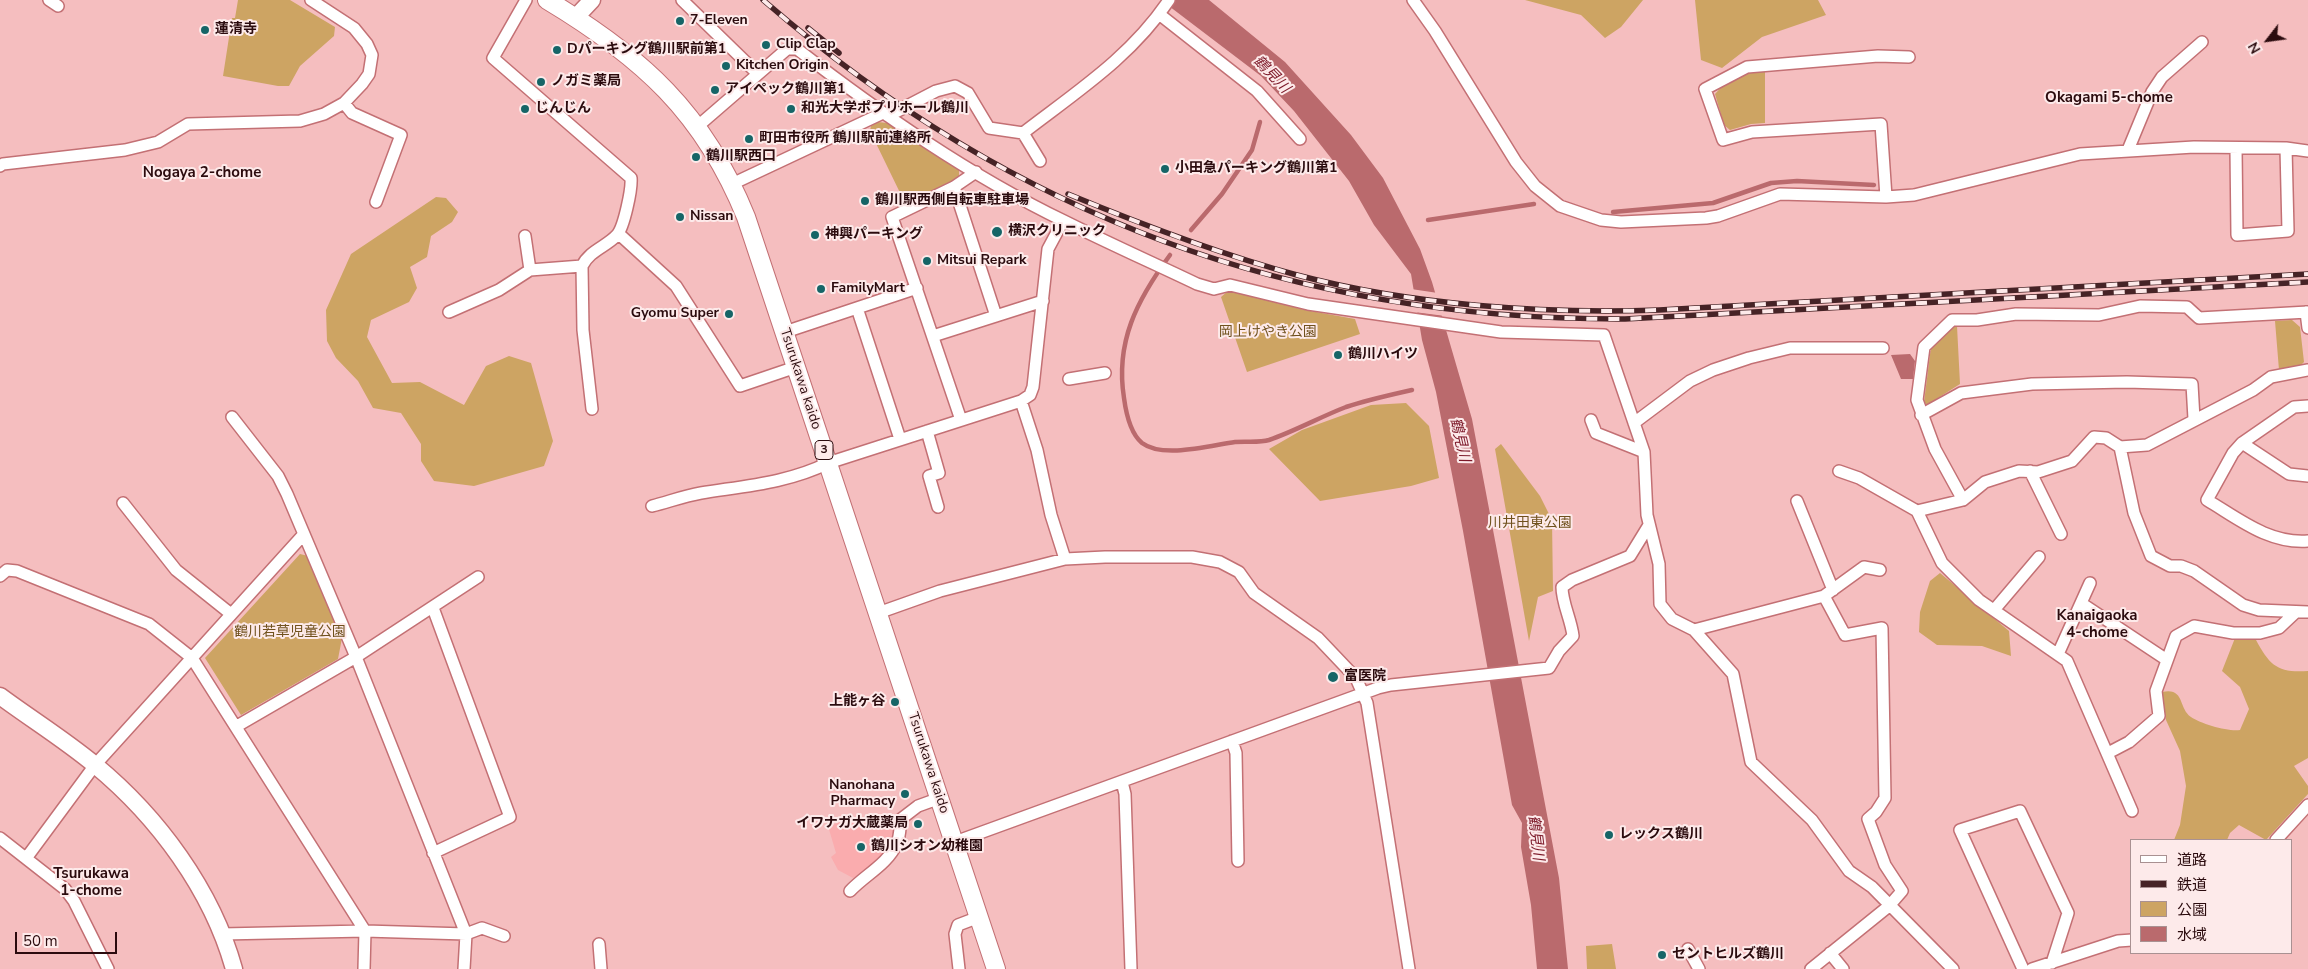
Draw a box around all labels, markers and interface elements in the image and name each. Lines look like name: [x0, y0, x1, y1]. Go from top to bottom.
place label: 7-Eleven: [690, 13, 748, 29]
marker: 7-Eleven: [674, 15, 686, 27]
north arrow: [2243, 15, 2293, 65]
place label: 蓮清寺: [215, 22, 257, 38]
marker: 蓮清寺: [199, 24, 211, 36]
place label: Clip Clap: [776, 37, 836, 53]
text: N: [2244, 38, 2265, 57]
marker: Clip Clap: [760, 39, 772, 51]
place label: Dパーキング鶴川駅前第1: [567, 42, 726, 58]
marker: Dパーキング鶴川駅前第1: [551, 44, 563, 56]
water label: 鶴見川: [1249, 53, 1293, 97]
place label: Kitchen Origin: [736, 58, 829, 74]
marker: Kitchen Origin: [720, 60, 732, 72]
place label: ノガミ薬局: [551, 74, 621, 90]
marker: ノガミ薬局: [535, 76, 547, 88]
place label: アイペック鶴川第1: [725, 82, 845, 98]
marker: アイペック鶴川第1: [709, 84, 721, 96]
district label: Okagami 5-chome: [2045, 89, 2173, 107]
place label: じんじん: [535, 101, 591, 117]
place label: 和光大学ポプリホール鶴川: [801, 101, 969, 117]
marker: じんじん: [519, 103, 531, 115]
marker: 和光大学ポプリホール鶴川: [785, 103, 797, 115]
place label: 町田市役所 鶴川駅前連絡所: [759, 131, 931, 147]
marker: 町田市役所 鶴川駅前連絡所: [743, 133, 755, 145]
place label: 鶴川駅西口: [706, 149, 776, 165]
marker: 鶴川駅西口: [690, 151, 702, 163]
place label: 小田急パーキング鶴川第1: [1175, 161, 1337, 177]
marker: 小田急パーキング鶴川第1: [1159, 163, 1171, 175]
district label: Nogaya 2-chome: [143, 164, 261, 182]
place label: 鶴川駅西側自転車駐車場: [875, 193, 1029, 209]
marker: 鶴川駅西側自転車駐車場: [859, 195, 871, 207]
place label: Nissan: [690, 209, 734, 225]
marker: Nissan: [674, 211, 686, 223]
place label: 横沢クリニック: [1008, 224, 1106, 240]
marker: 横沢クリニック: [990, 225, 1004, 239]
place label: 神興パーキング: [825, 227, 923, 243]
marker: 神興パーキング: [809, 229, 821, 241]
place label: Mitsui Repark: [937, 253, 1026, 269]
marker: Mitsui Repark: [921, 255, 933, 267]
place label: FamilyMart: [831, 281, 905, 297]
marker: FamilyMart: [815, 283, 827, 295]
place label: Gyomu Super: [631, 306, 719, 322]
marker: Gyomu Super: [723, 308, 735, 320]
park label: 岡上けやき公園: [1219, 325, 1317, 341]
street label: Tsurukawa kaido: [776, 326, 824, 432]
place label: 鶴川ハイツ: [1348, 347, 1418, 363]
marker: 鶴川ハイツ: [1332, 349, 1344, 361]
water label: 鶴見川: [1445, 416, 1473, 464]
road number: 3: [815, 440, 833, 460]
park label: 川井田東公園: [1488, 516, 1572, 532]
district label: Kanaigaoka 4-chome: [2056, 607, 2138, 642]
park label: 鶴川若草児童公園: [234, 625, 346, 641]
place label: 富医院: [1344, 669, 1386, 685]
marker: 富医院: [1326, 670, 1340, 684]
place label: 上能ヶ谷: [829, 694, 885, 710]
marker: 上能ヶ谷: [889, 696, 901, 708]
street label: Tsurukawa kaido: [904, 710, 952, 816]
place label: Nanohana Pharmacy: [829, 778, 895, 810]
marker: Nanohana Pharmacy: [899, 788, 911, 800]
water label: 鶴見川: [1523, 815, 1547, 861]
place label: イワナガ大蔵薬局: [796, 816, 908, 832]
marker: イワナガ大蔵薬局: [912, 818, 924, 830]
place label: レックス鶴川: [1619, 827, 1703, 843]
marker: レックス鶴川: [1603, 829, 1615, 841]
place label: 鶴川シオン幼稚園: [871, 839, 983, 855]
legend: [2130, 839, 2293, 954]
marker: 鶴川シオン幼稚園: [855, 841, 867, 853]
text: 道路: [2177, 850, 2207, 870]
district label: Tsurukawa 1-chome: [53, 865, 129, 900]
text: 鉄道: [2177, 875, 2207, 895]
text: 公園: [2177, 900, 2207, 920]
scale bar: [18, 922, 120, 954]
text: 水域: [2177, 925, 2207, 945]
text: 50 m: [23, 931, 58, 951]
place label: セントヒルズ鶴川: [1672, 947, 1784, 963]
marker: セントヒルズ鶴川: [1656, 949, 1668, 961]

